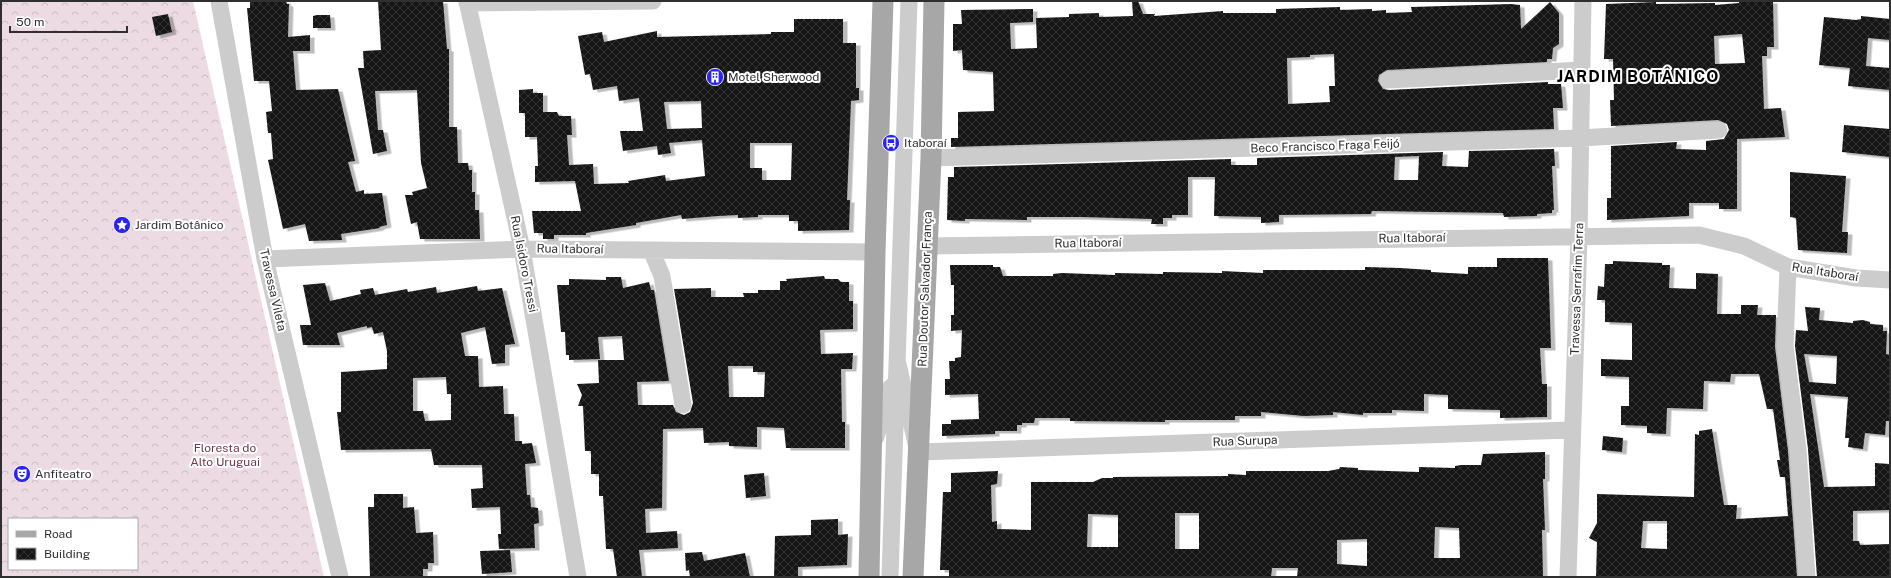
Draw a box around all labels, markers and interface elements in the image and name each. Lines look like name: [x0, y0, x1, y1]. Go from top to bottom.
scale bar: [10, 8, 127, 34]
text: 50 m: [16, 15, 44, 29]
district label: JARDIM BOTÂNICO: [1557, 66, 1719, 86]
building icon: Motel Sherwood: [705, 67, 725, 87]
place label: Motel Sherwood: [728, 70, 820, 84]
bus stop icon: Itaboraí: [881, 133, 901, 153]
place label: Itaboraí: [904, 136, 948, 150]
street label: Beco Francisco Fraga Feijó: [1250, 136, 1400, 156]
street label: Rua Doutor Salvador França: [915, 211, 935, 367]
street label: Rua Isidoro Tressi: [508, 214, 540, 314]
place icon: Jardim Botânico: [112, 215, 132, 235]
place label: Jardim Botânico: [135, 218, 224, 232]
street label: Travessa Serrafim Terra: [1568, 223, 1586, 355]
street label: Rua Itaboraí: [1378, 230, 1447, 246]
street label: Rua Itaboraí: [1054, 235, 1123, 251]
street label: Rua Itaboraí: [536, 241, 605, 257]
street label: Travessa Vileta: [257, 248, 289, 332]
street label: Rua Itaboraí: [1791, 260, 1860, 284]
street label: Rua Surupa: [1212, 433, 1278, 449]
park label: Floresta do Alto Uruguai: [190, 441, 260, 469]
theatre icon: Anfiteatro: [12, 464, 32, 484]
place label: Anfiteatro: [35, 467, 92, 481]
legend: [8, 518, 138, 570]
text: Road: [44, 527, 72, 541]
text: Building: [44, 547, 90, 561]

